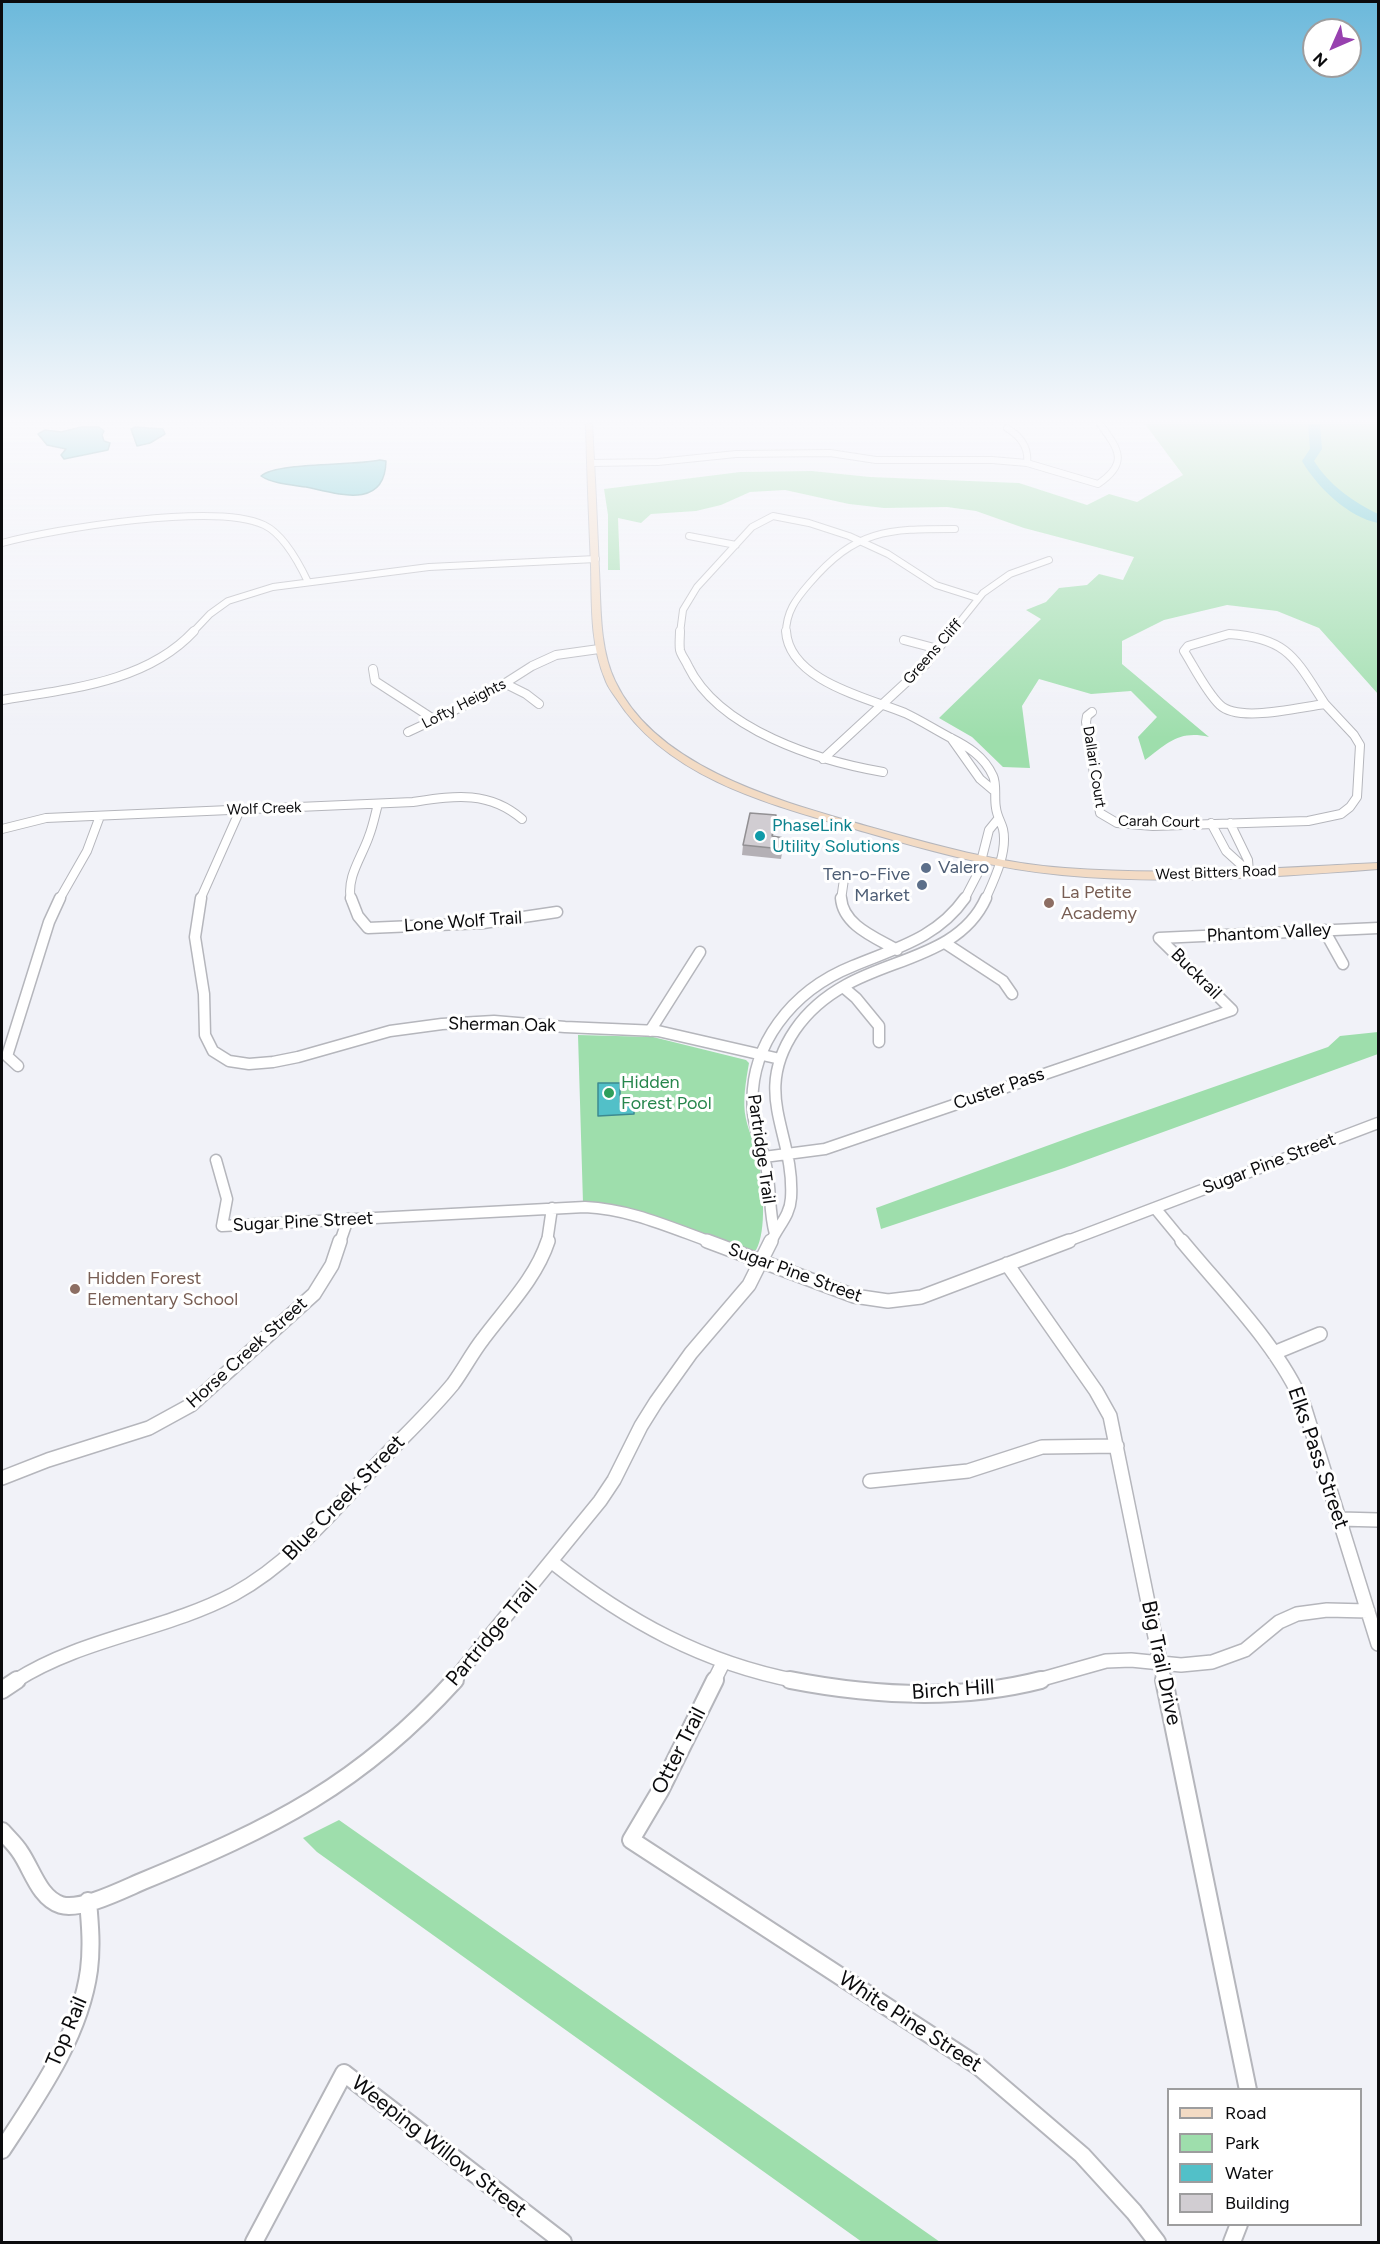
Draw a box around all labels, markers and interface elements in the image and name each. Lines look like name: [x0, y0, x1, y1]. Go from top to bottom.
north arrow: [1302, 18, 1362, 78]
text: N: [1309, 49, 1331, 71]
street label: Greens Cliff: [900, 616, 966, 688]
street label: Lofty Heights: [419, 675, 509, 733]
street label: Dallari Court: [1079, 725, 1109, 809]
street label: Wolf Creek: [226, 799, 302, 819]
street label: Carah Court: [1118, 812, 1200, 832]
place label: PhaseLink Utility Solutions: [772, 815, 900, 858]
marker: PhaseLink Utility Solutions: [753, 829, 767, 843]
place label: Valero: [938, 857, 989, 879]
marker: Valero: [919, 861, 933, 875]
street label: West Bitters Road: [1155, 862, 1277, 884]
place label: Ten-o-Five Market: [823, 864, 910, 906]
marker: Ten-o-Five Market: [915, 878, 929, 892]
place label: La Petite Academy: [1061, 882, 1137, 924]
marker: La Petite Academy: [1042, 896, 1056, 910]
street label: Lone Wolf Trail: [403, 907, 523, 937]
street label: Phantom Valley: [1206, 919, 1332, 947]
street label: Buckrail: [1166, 944, 1226, 1004]
street label: Sherman Oak: [448, 1013, 556, 1037]
street label: Custer Pass: [951, 1063, 1047, 1115]
place label: Hidden Forest Pool: [621, 1072, 712, 1114]
marker: Hidden Forest Pool: [602, 1086, 616, 1100]
street label: Partridge Trail: [743, 1093, 779, 1205]
street label: Sugar Pine Street: [1199, 1129, 1339, 1199]
street label: Sugar Pine Street: [232, 1208, 374, 1236]
street label: Sugar Pine Street: [725, 1239, 865, 1307]
place label: Hidden Forest Elementary School: [87, 1268, 238, 1310]
marker: Hidden Forest Elementary School: [68, 1282, 82, 1296]
street label: Horse Creek Street: [182, 1293, 312, 1413]
street label: Elks Pass Street: [1282, 1384, 1354, 1532]
street label: Blue Creek Street: [278, 1430, 410, 1566]
street label: Partridge Trail: [441, 1577, 543, 1691]
street label: Big Trail Drive: [1135, 1598, 1187, 1728]
street label: Birch Hill: [911, 1675, 995, 1705]
street label: Otter Trail: [646, 1703, 712, 1799]
street label: White Pine Street: [834, 1966, 986, 2078]
street label: Top Rail: [41, 1993, 93, 2071]
street label: Weeping Willow Street: [346, 2071, 532, 2223]
legend: [1167, 2088, 1362, 2226]
text: Road: [1225, 2102, 1266, 2124]
text: Park: [1225, 2132, 1259, 2154]
text: Water: [1225, 2162, 1273, 2184]
text: Building: [1225, 2192, 1290, 2214]

